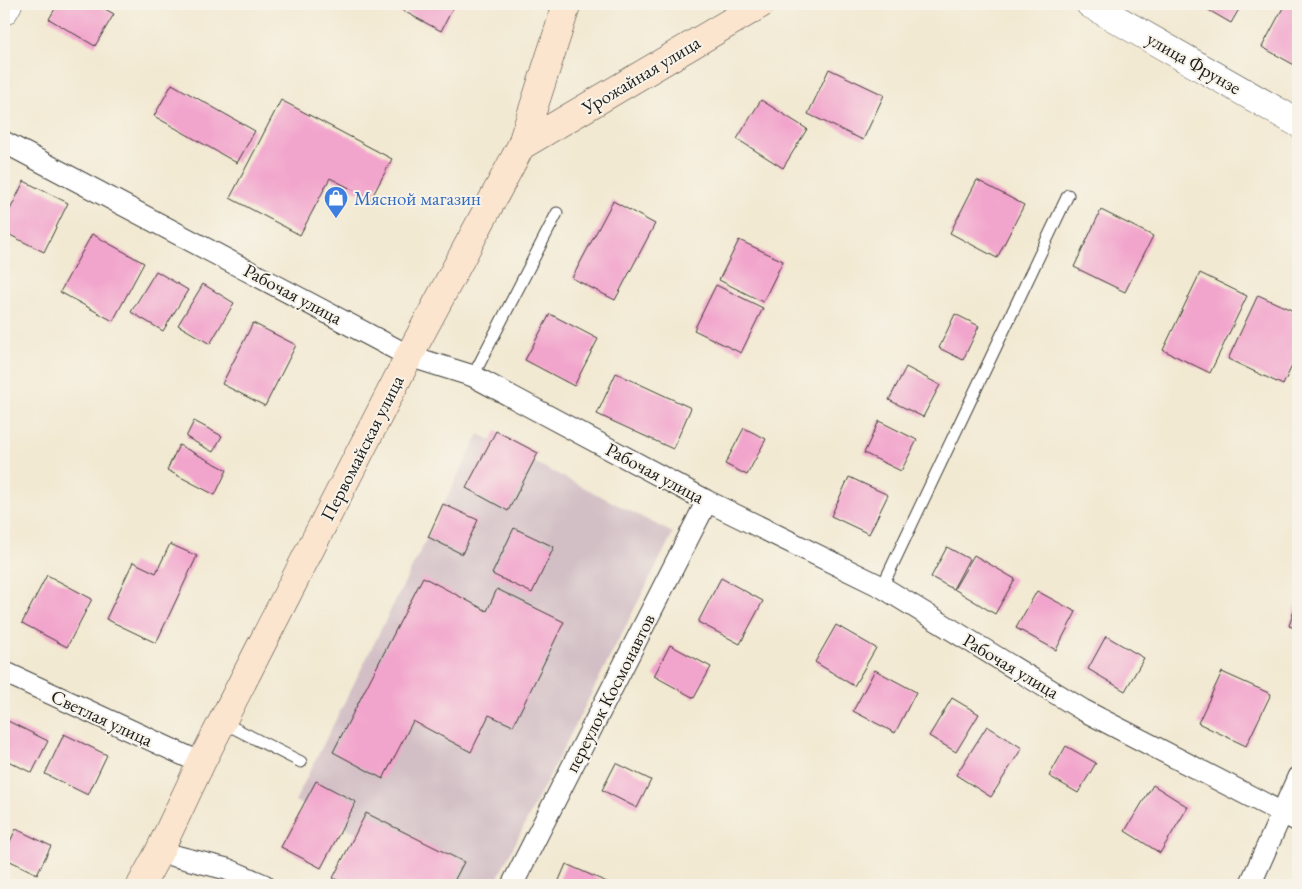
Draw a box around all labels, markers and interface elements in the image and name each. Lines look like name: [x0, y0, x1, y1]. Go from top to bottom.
street label: улица Фрунзе: [1142, 26, 1246, 100]
street label: Урожайная улица: [576, 30, 705, 121]
shop icon: Мясной магазин: [323, 185, 349, 219]
place label: Мясной магазин: [354, 186, 481, 211]
street label: Рабочая улица: [239, 258, 347, 331]
street label: Первомайская улица: [314, 371, 410, 525]
street label: Рабочая улица: [601, 437, 709, 510]
street label: переулок Космонавтов: [559, 609, 661, 777]
street label: Рабочая улица: [958, 627, 1064, 705]
street label: Светлая улица: [47, 683, 157, 753]

